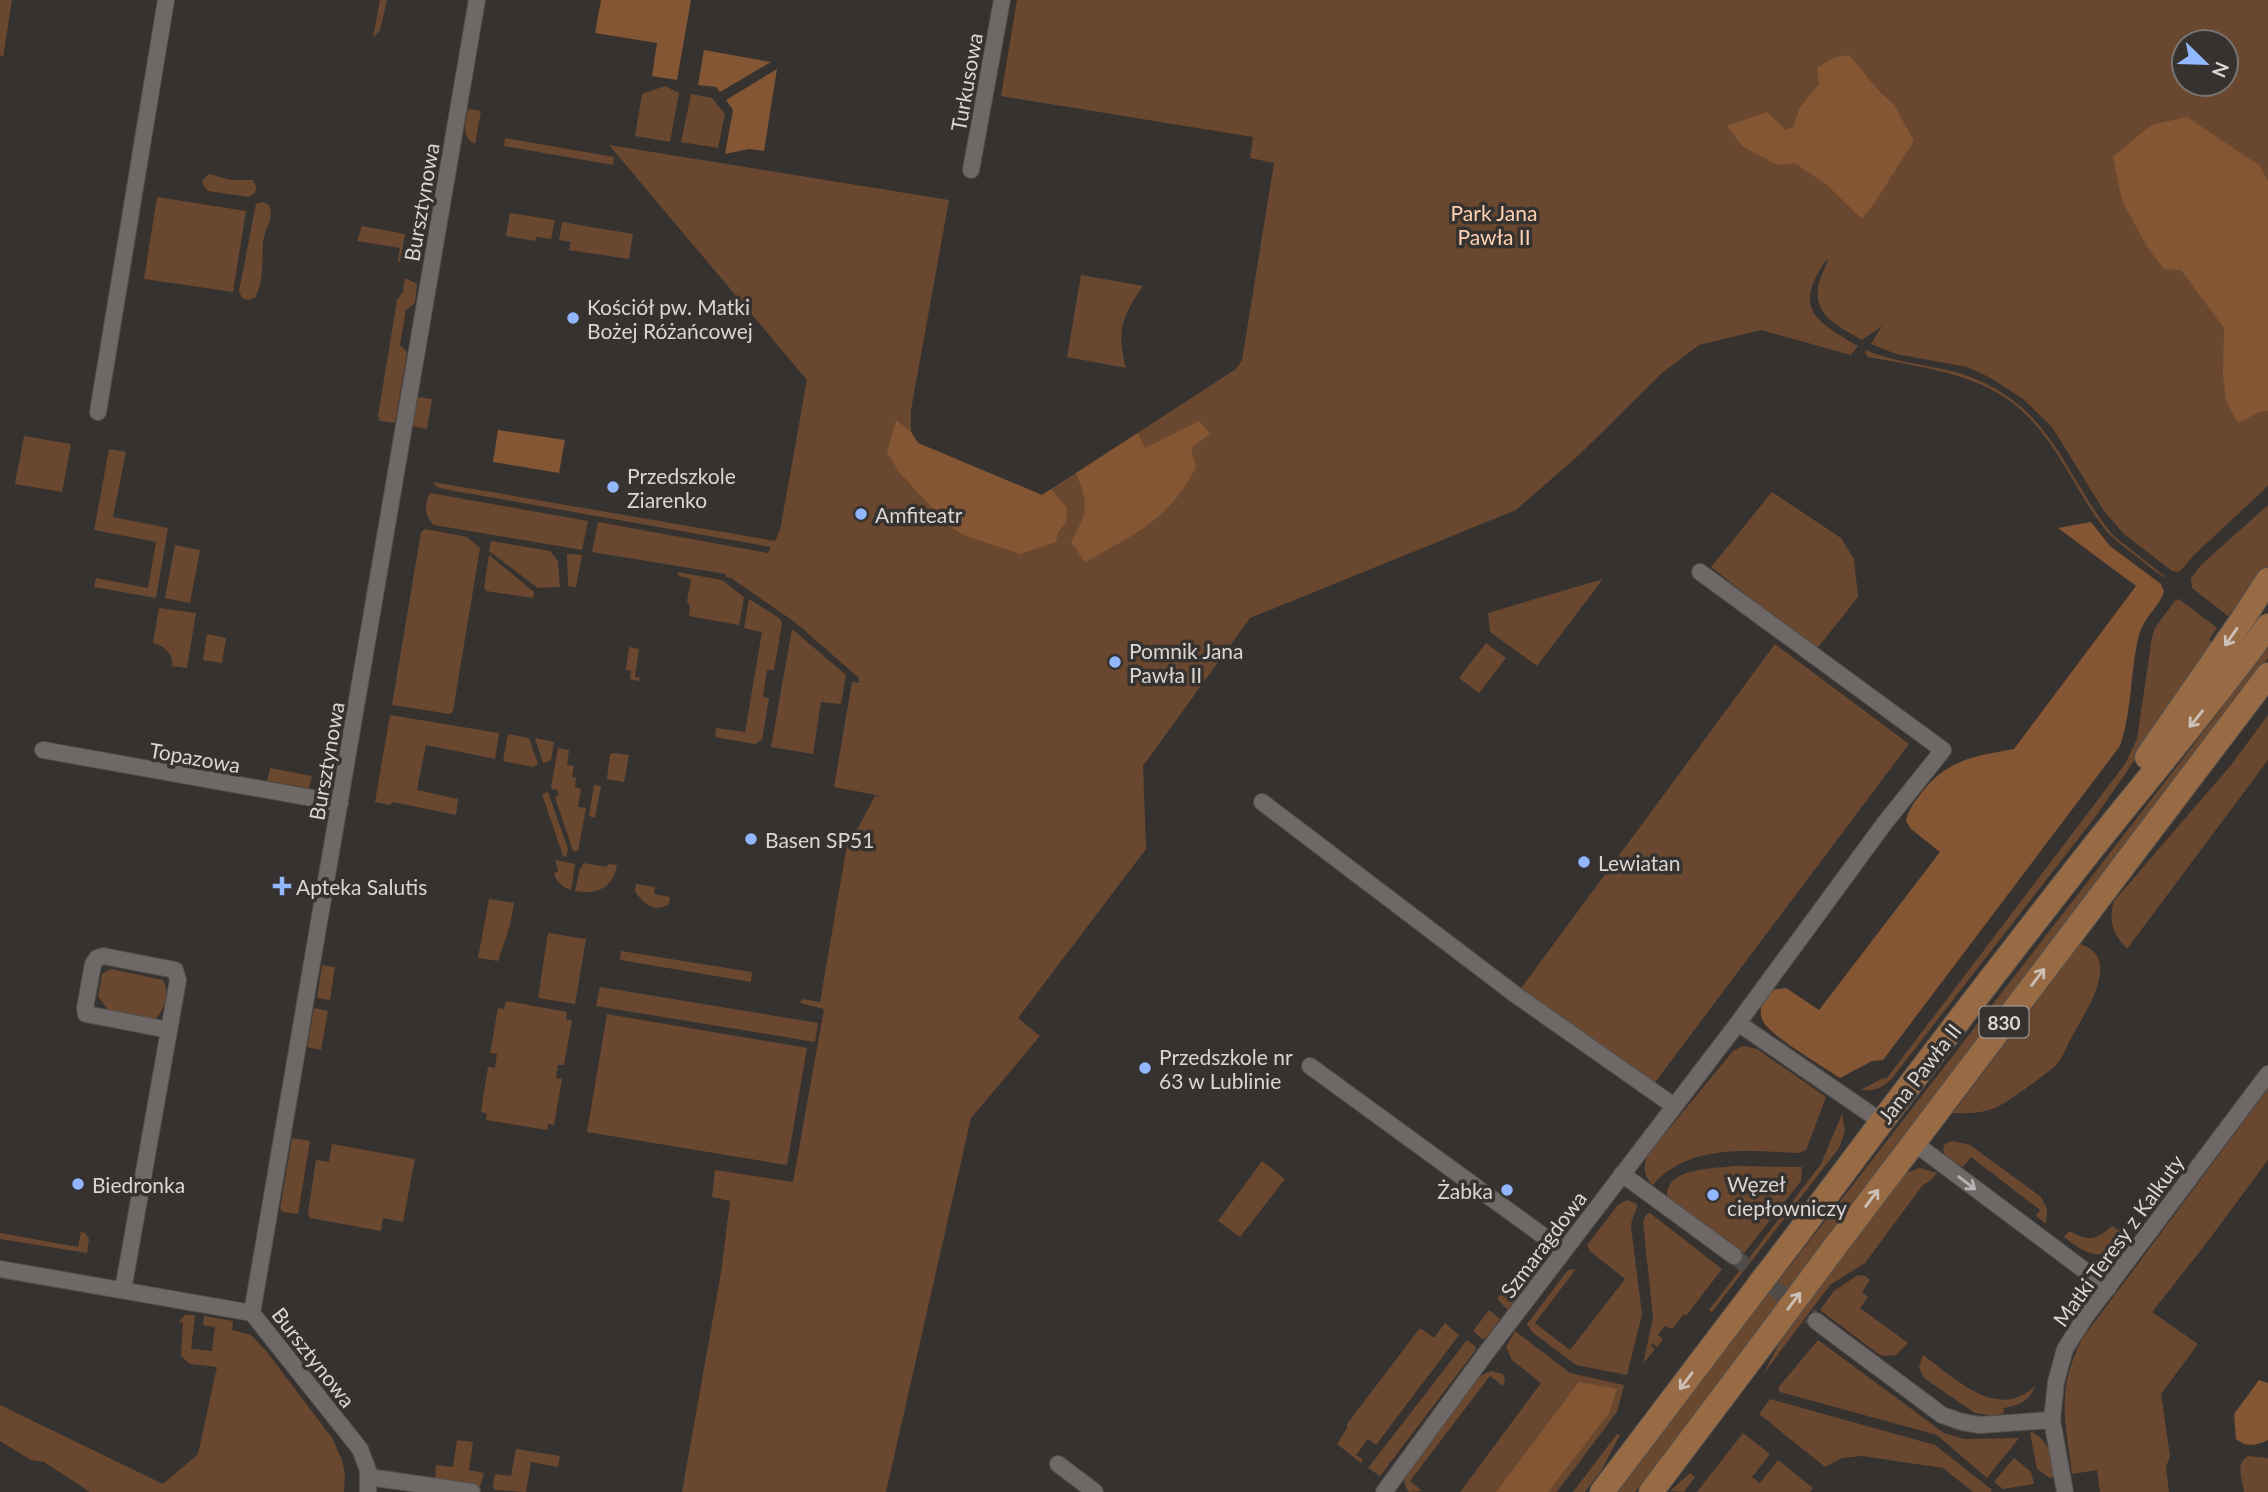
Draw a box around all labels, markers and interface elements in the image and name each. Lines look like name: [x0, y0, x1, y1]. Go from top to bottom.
north arrow: [2170, 28, 2240, 98]
street label: Turkusowa: [945, 31, 987, 133]
text: N: [2208, 59, 2235, 81]
street label: Bursztynowa: [398, 141, 444, 263]
park label: Park Jana Pawła II: [1451, 200, 1537, 249]
place label: Kościół pw. Matki Bożej Różańcowej: [587, 294, 753, 343]
marker: Kościół pw. Matki Bożej Różańcowej: [565, 310, 581, 326]
place label: Przedszkole Ziarenko: [627, 463, 736, 512]
marker: Przedszkole Ziarenko: [605, 479, 621, 495]
place label: Amfiteatr: [875, 502, 963, 527]
marker: Amfiteatr: [853, 506, 869, 522]
one-way arrow: [2224, 627, 2238, 646]
place label: Pomnik Jana Pawła II: [1129, 638, 1243, 687]
marker: Pomnik Jana Pawła II: [1107, 654, 1123, 670]
street label: Bursztynowa: [303, 700, 349, 822]
one-way arrow: [2189, 709, 2204, 728]
street label: Topazowa: [148, 737, 242, 777]
place label: Basen SP51: [765, 827, 874, 852]
marker: Basen SP51: [743, 831, 759, 847]
place label: Lewiatan: [1598, 850, 1681, 875]
marker: Lewiatan: [1576, 854, 1592, 870]
place label: Apteka Salutis: [296, 874, 427, 899]
marker: Apteka Salutis: [274, 878, 290, 894]
one-way arrow: [2031, 968, 2046, 987]
road number: 830: [1980, 1006, 2028, 1038]
street label: Jana Pawła II: [1872, 1018, 1966, 1128]
place label: Przedszkole nr 63 w Lublinie: [1159, 1044, 1293, 1093]
marker: Przedszkole nr 63 w Lublinie: [1137, 1060, 1153, 1076]
street label: Matki Teresy z Kalkuty: [2047, 1149, 2189, 1331]
place label: Węzeł ciepłowniczy: [1727, 1171, 1847, 1220]
place label: Biedronka: [92, 1172, 185, 1197]
marker: Biedronka: [70, 1176, 86, 1192]
one-way arrow: [1958, 1176, 1976, 1191]
place label: Żabka: [1437, 1178, 1493, 1203]
marker: Żabka: [1499, 1182, 1515, 1198]
street label: Szmaragdowa: [1495, 1186, 1591, 1302]
marker: Węzeł ciepłowniczy: [1705, 1187, 1721, 1203]
one-way arrow: [1864, 1189, 1879, 1207]
one-way arrow: [1787, 1292, 1802, 1311]
street label: Bursztynowa: [267, 1302, 361, 1412]
one-way arrow: [1679, 1371, 1693, 1390]

